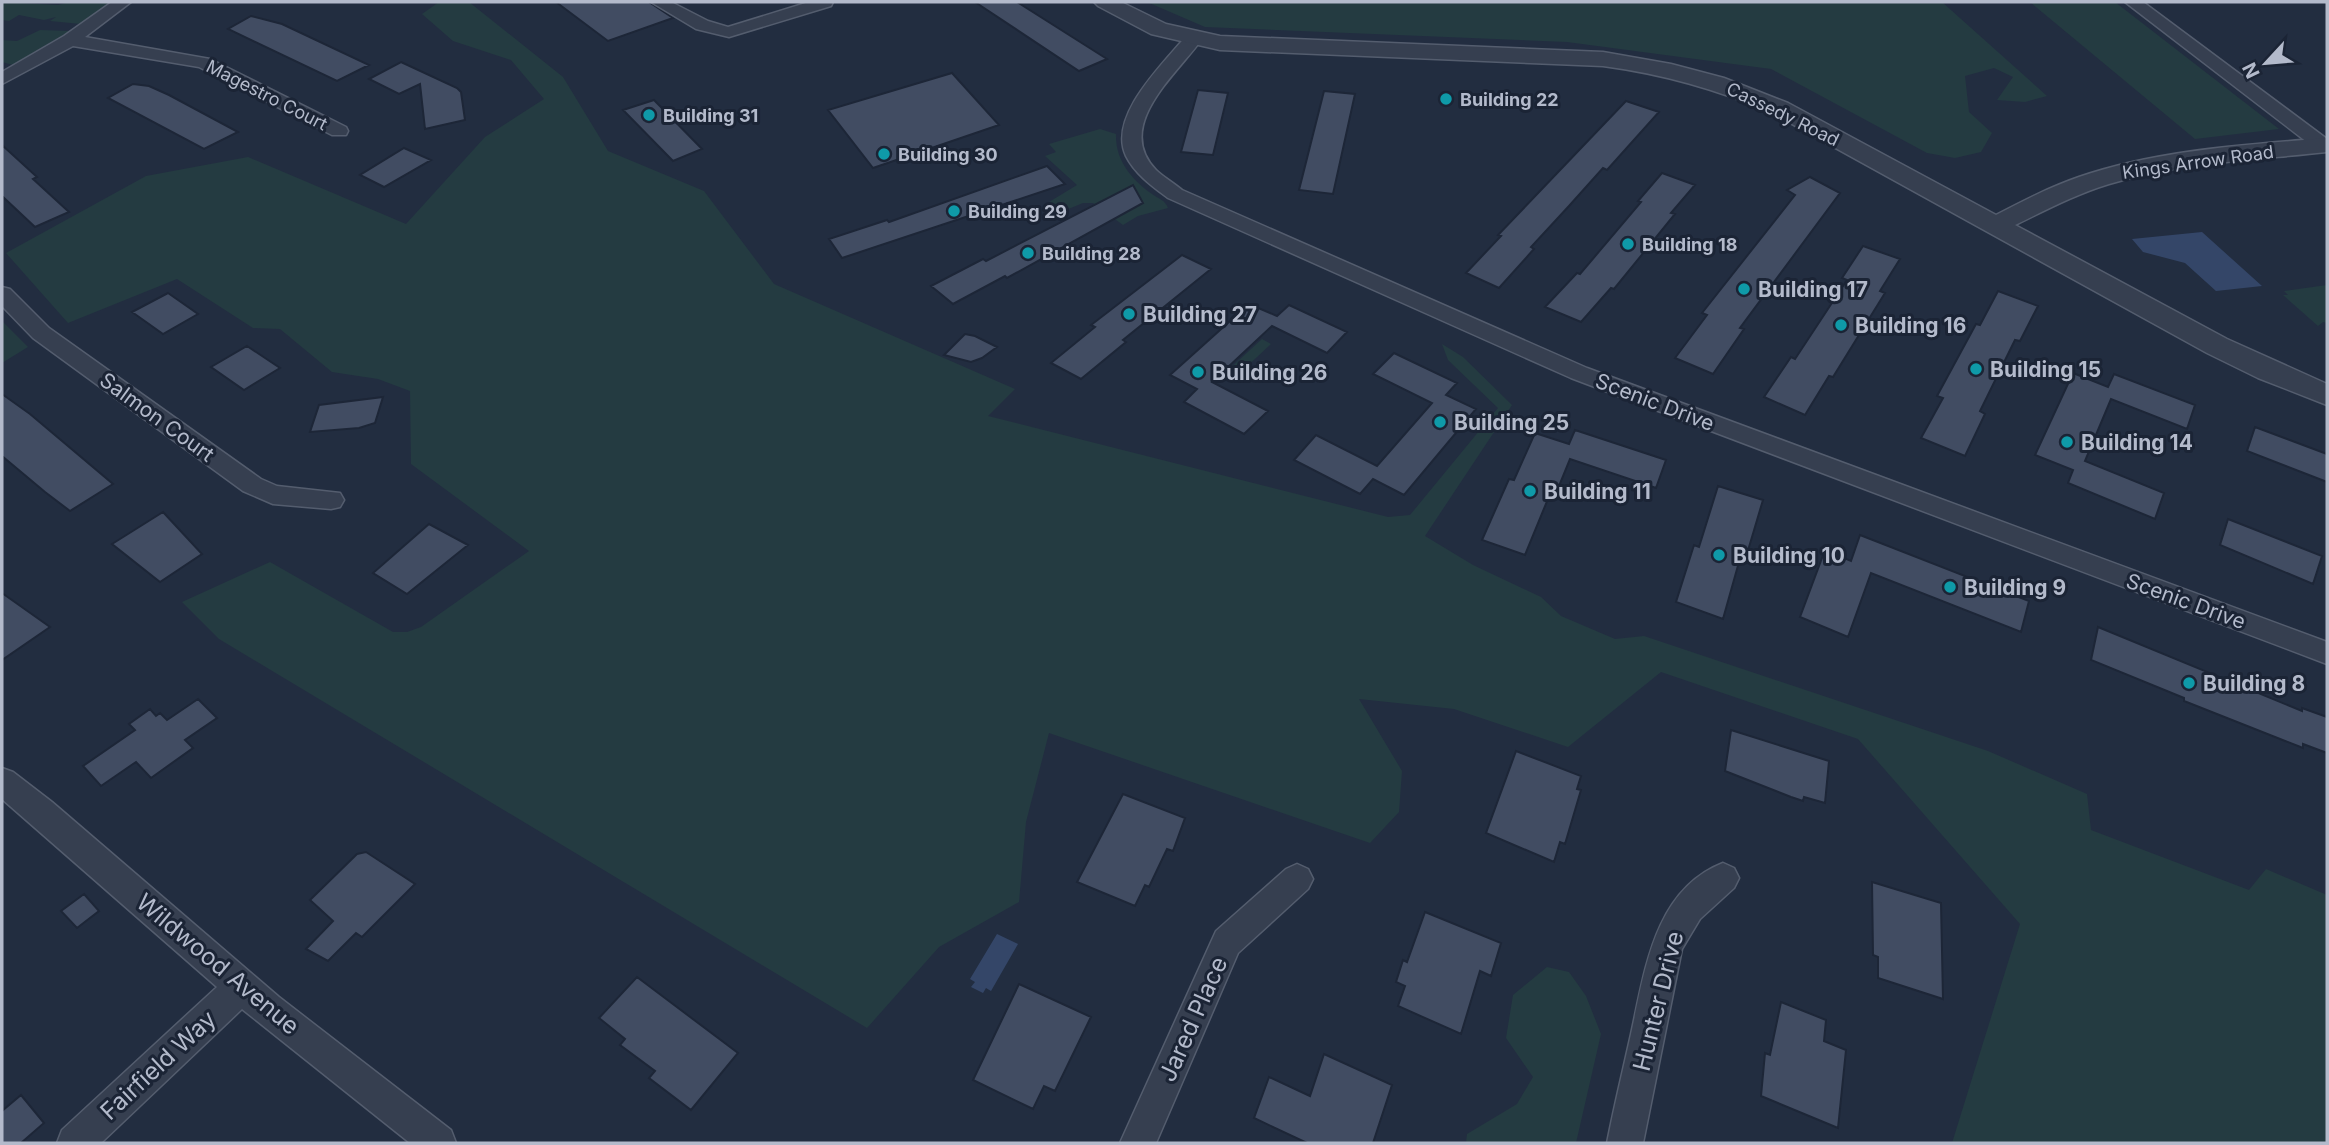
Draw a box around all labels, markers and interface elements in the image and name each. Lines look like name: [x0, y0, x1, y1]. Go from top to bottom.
north arrow: [2231, 28, 2301, 98]
street label: Magestro Court: [203, 55, 331, 135]
text: N: [2238, 59, 2265, 82]
street label: Cassedy Road: [1723, 78, 1843, 150]
place label: Building 22: [1460, 89, 1559, 110]
marker: Building 22: [1438, 91, 1454, 107]
place label: Building 31: [663, 105, 758, 126]
marker: Building 31: [641, 107, 657, 123]
street label: Kings Arrow Road: [2121, 141, 2275, 183]
place label: Building 30: [898, 144, 998, 165]
marker: Building 30: [876, 146, 892, 162]
place label: Building 29: [968, 201, 1067, 222]
marker: Building 29: [946, 203, 962, 219]
place label: Building 18: [1642, 234, 1737, 255]
marker: Building 18: [1620, 236, 1636, 252]
place label: Building 28: [1042, 243, 1141, 264]
marker: Building 28: [1020, 245, 1036, 261]
place label: Building 17: [1758, 277, 1868, 302]
marker: Building 17: [1736, 281, 1752, 297]
place label: Building 27: [1143, 302, 1257, 327]
marker: Building 27: [1121, 306, 1137, 322]
place label: Building 16: [1855, 313, 1966, 338]
marker: Building 16: [1833, 317, 1849, 333]
place label: Building 15: [1990, 357, 2101, 382]
place label: Building 26: [1212, 360, 1327, 385]
marker: Building 15: [1968, 361, 1984, 377]
marker: Building 26: [1190, 364, 1206, 380]
street label: Salmon Court: [95, 367, 219, 467]
street label: Scenic Drive: [1592, 368, 1718, 436]
place label: Building 25: [1454, 410, 1569, 435]
marker: Building 25: [1432, 414, 1448, 430]
place label: Building 14: [2081, 430, 2193, 455]
marker: Building 14: [2059, 434, 2075, 450]
place label: Building 11: [1544, 479, 1651, 504]
marker: Building 11: [1522, 483, 1538, 499]
place label: Building 10: [1733, 543, 1845, 568]
marker: Building 10: [1711, 547, 1727, 563]
street label: Scenic Drive: [2123, 568, 2249, 634]
place label: Building 9: [1964, 575, 2066, 600]
marker: Building 9: [1942, 579, 1958, 595]
place label: Building 8: [2203, 671, 2305, 696]
marker: Building 8: [2181, 675, 2197, 691]
street label: Wildwood Avenue: [131, 887, 305, 1041]
street label: Hunter Drive: [1627, 928, 1689, 1074]
street label: Jared Place: [1153, 952, 1233, 1086]
street label: Fairfield Way: [94, 1004, 222, 1126]

